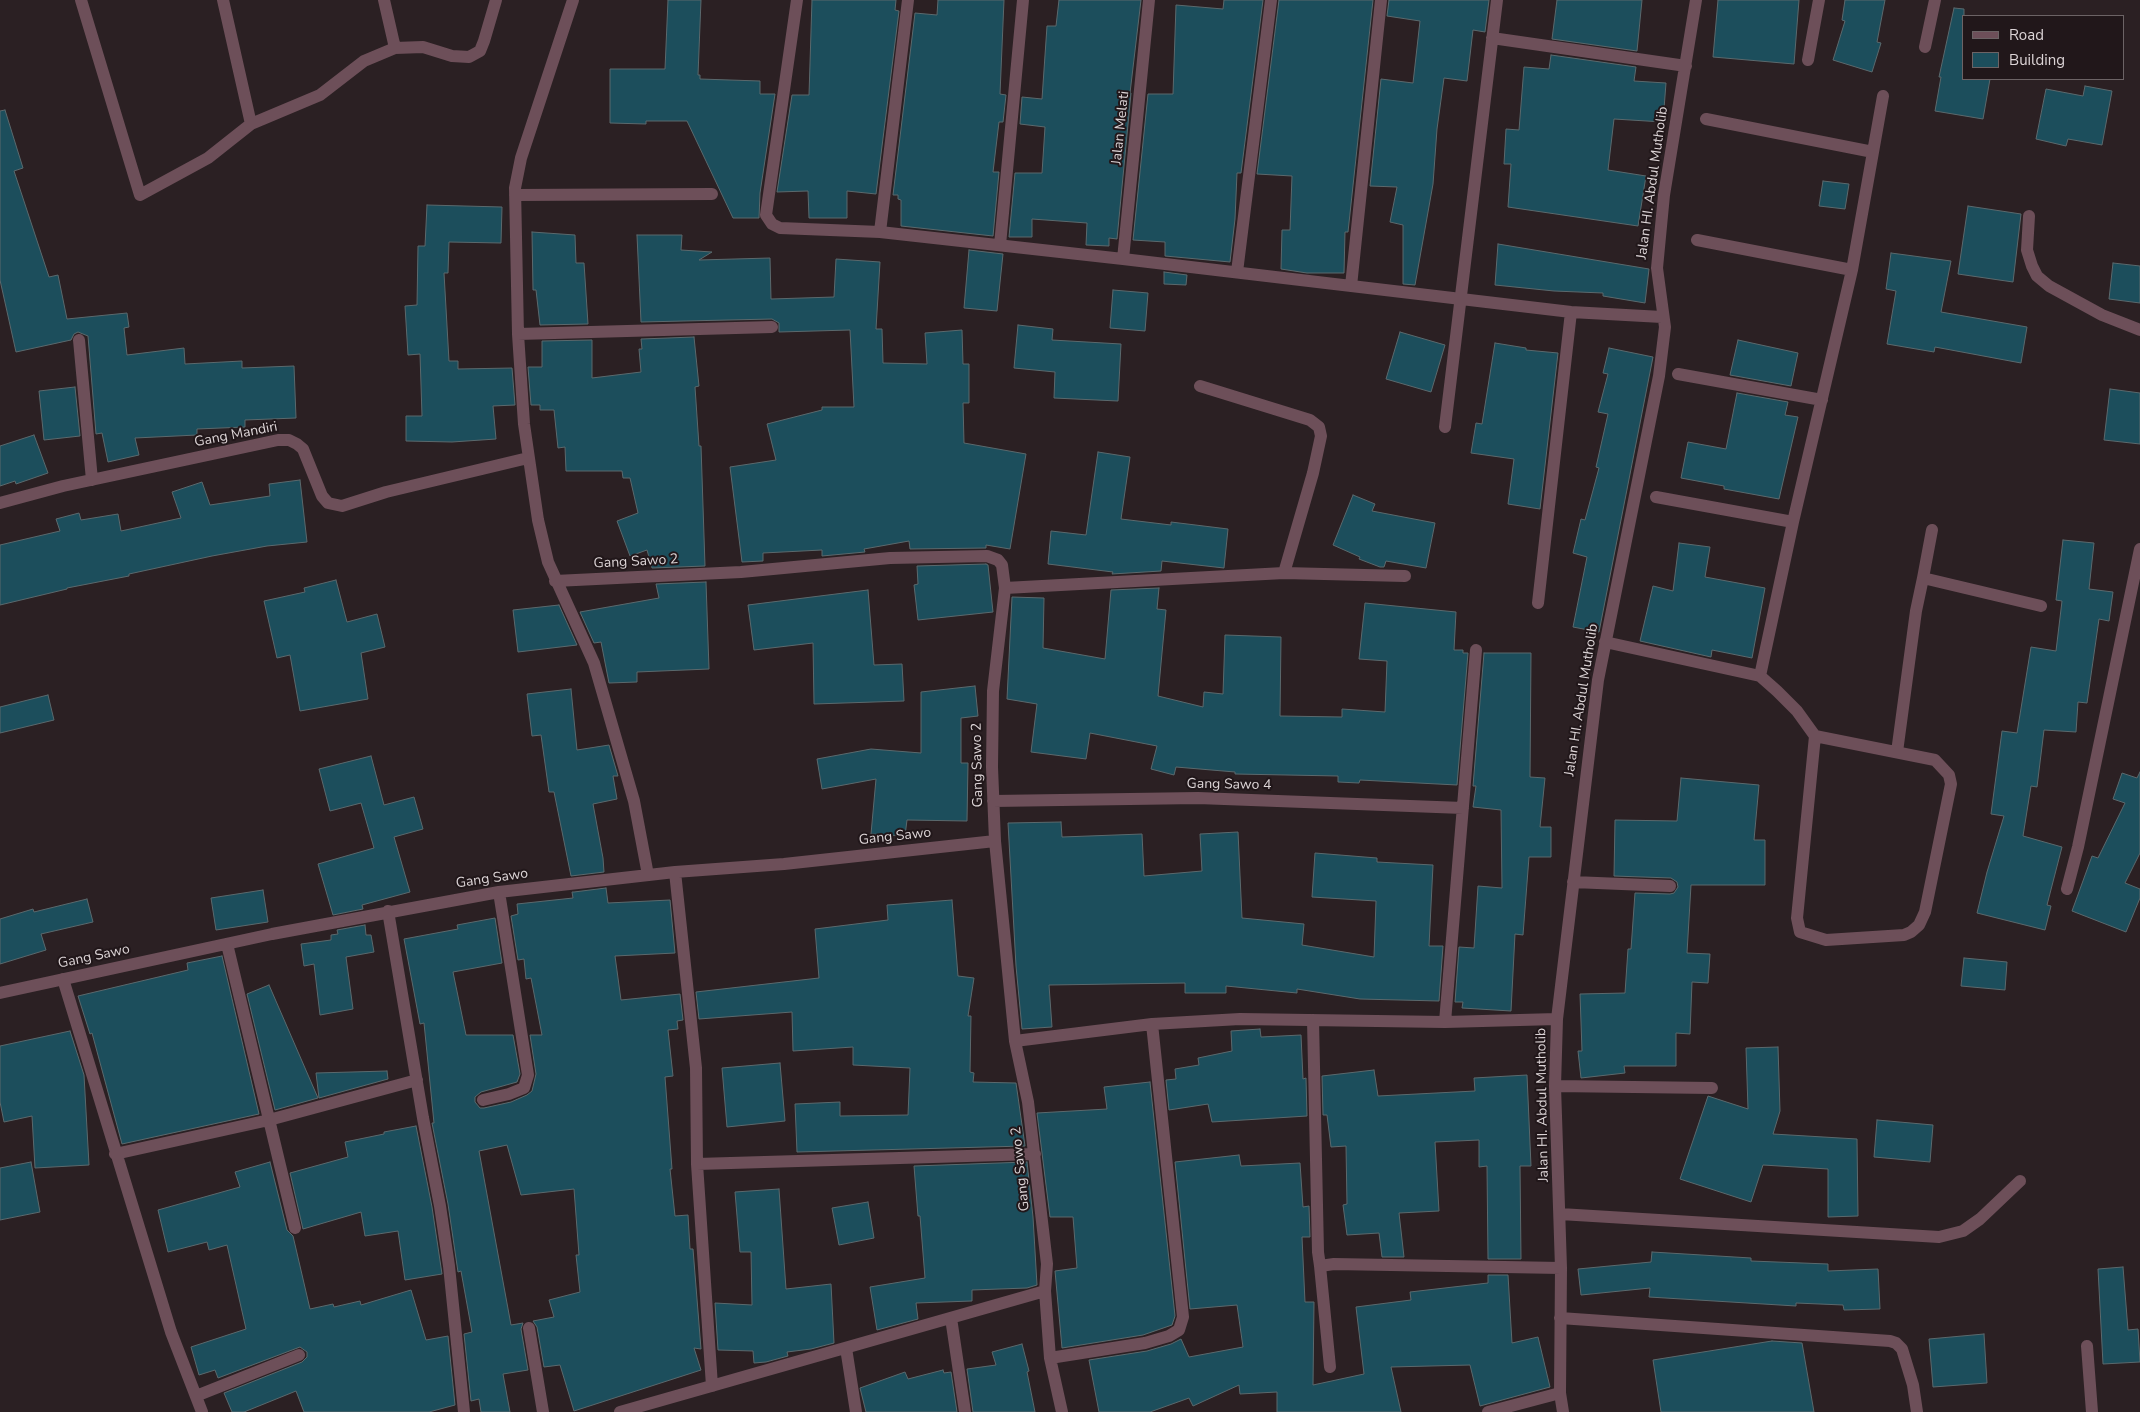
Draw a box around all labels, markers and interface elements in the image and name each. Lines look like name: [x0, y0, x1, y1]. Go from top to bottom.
legend: [1962, 15, 2125, 80]
text: Road: [2009, 25, 2044, 45]
text: Building: [2009, 50, 2065, 70]
street label: Jalan Melati: [1109, 90, 1133, 166]
street label: Jalan HI. Abdul Mutholib: [1634, 105, 1672, 261]
street label: Gang Mandiri: [193, 419, 279, 451]
street label: Gang Sawo 2: [593, 551, 679, 573]
street label: Jalan HI. Abdul Mutholib: [1562, 623, 1602, 777]
street label: Gang Sawo 2: [969, 722, 987, 808]
street label: Gang Sawo 4: [1186, 776, 1272, 794]
street label: Gang Sawo: [858, 825, 932, 849]
street label: Gang Sawo: [455, 866, 529, 892]
street label: Gang Sawo: [57, 941, 131, 973]
street label: Jalan HI. Abdul Mutholib: [1533, 1028, 1553, 1182]
street label: Gang Sawo 2: [1008, 1126, 1034, 1212]

